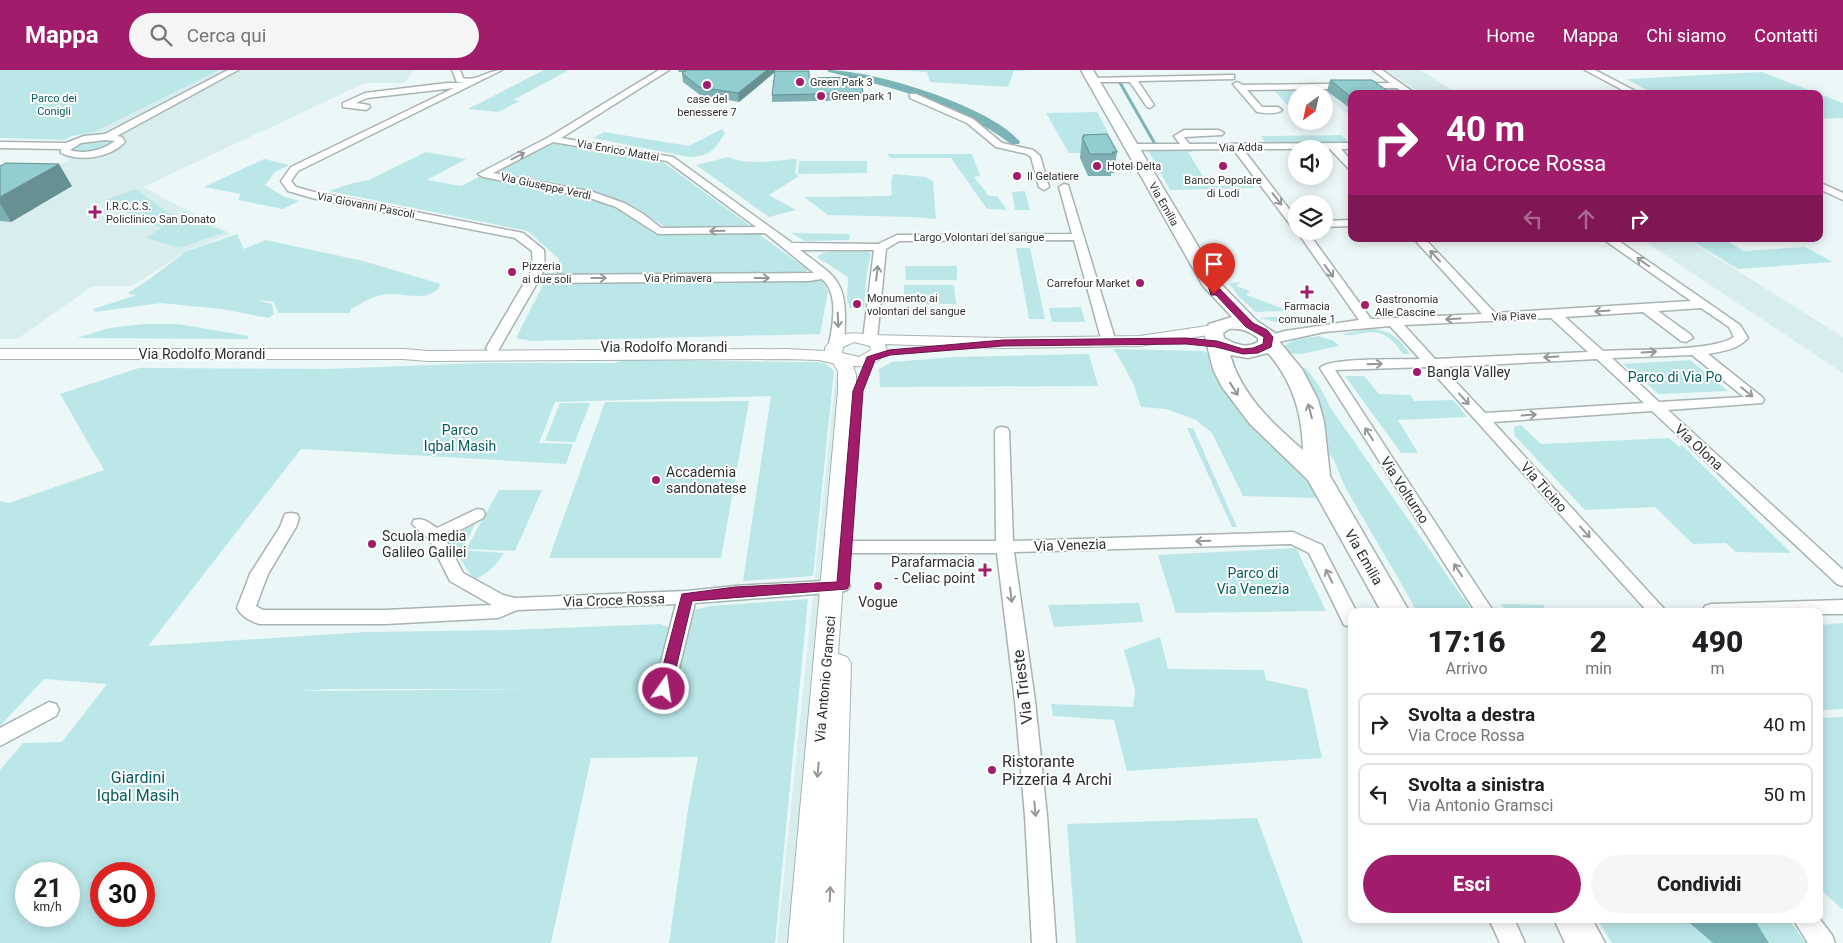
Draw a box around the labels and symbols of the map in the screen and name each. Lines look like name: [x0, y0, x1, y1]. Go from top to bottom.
marker: Green Park 3: [794, 76, 806, 88]
place label: Green Park 3: [810, 76, 873, 89]
marker: case del benessere 7: [701, 79, 713, 91]
north arrow: [1288, 85, 1332, 130]
marker: Green park 1: [815, 90, 827, 102]
place label: Green park 1: [831, 90, 893, 103]
park label: Parco dei Conigli: [31, 92, 77, 118]
place label: case del benessere 7: [677, 93, 737, 119]
street label: Via Enrico Mattei: [576, 137, 660, 164]
street label: Via Adda: [1219, 141, 1263, 154]
one-way arrow: [510, 151, 525, 160]
marker: Hotel Delta: [1091, 160, 1103, 172]
place label: Hotel Delta: [1107, 160, 1161, 173]
marker: Banco Popolare di Lodi: [1217, 160, 1229, 172]
marker: Il Gelatiere: [1011, 170, 1023, 182]
place label: Il Gelatiere: [1027, 170, 1079, 183]
street label: Via Giuseppe Verdi: [499, 171, 592, 202]
place label: Banco Popolare di Lodi: [1184, 174, 1262, 200]
street label: Via Emilia: [1146, 180, 1181, 228]
street label: Via Giovanni Pascoli: [316, 190, 416, 221]
one-way arrow: [1271, 193, 1282, 206]
place label: I.R.C.C.S. Policlinico San Donato: [106, 200, 216, 226]
marker: I.R.C.C.S. Policlinico San Donato: [88, 205, 102, 219]
one-way arrow: [709, 226, 725, 235]
street label: Largo Volontari del sangue: [914, 231, 1045, 244]
pin: [1193, 243, 1235, 294]
one-way arrow: [1429, 249, 1441, 262]
one-way arrow: [1637, 257, 1651, 267]
place label: Pizzeria ai due soli: [522, 260, 572, 286]
one-way arrow: [1324, 264, 1335, 277]
marker: Pizzeria ai due soli: [506, 266, 518, 278]
one-way arrow: [872, 266, 882, 282]
street label: Via Primavera: [644, 272, 712, 285]
one-way arrow: [590, 273, 607, 283]
one-way arrow: [753, 273, 769, 282]
place label: Carrefour Market: [1047, 277, 1130, 290]
marker: Carrefour Market: [1134, 277, 1146, 289]
marker: Farmacia comunale 1: [1301, 286, 1313, 298]
place label: Monumento ai volontari del sangue: [867, 292, 966, 318]
place label: Gastronomia Alle Cascine: [1375, 293, 1438, 319]
marker: Monumento ai volontari del sangue: [851, 298, 863, 310]
marker: Gastronomia Alle Cascine: [1359, 299, 1371, 311]
place label: Farmacia comunale 1: [1278, 300, 1336, 326]
one-way arrow: [1594, 306, 1610, 315]
street label: Via Piave: [1491, 309, 1537, 324]
one-way arrow: [833, 312, 843, 328]
one-way arrow: [1445, 314, 1461, 323]
street label: Via Rodolfo Morandi: [601, 339, 727, 355]
street label: Via Rodolfo Morandi: [139, 346, 265, 362]
one-way arrow: [1641, 348, 1657, 357]
one-way arrow: [1544, 353, 1560, 362]
one-way arrow: [1367, 360, 1383, 369]
place label: Bangla Valley: [1427, 364, 1511, 380]
marker: Bangla Valley: [1411, 366, 1423, 378]
park label: Parco di Via Po: [1628, 369, 1722, 385]
one-way arrow: [1230, 381, 1240, 395]
one-way arrow: [1740, 386, 1753, 397]
one-way arrow: [1458, 393, 1469, 406]
one-way arrow: [1305, 403, 1315, 419]
one-way arrow: [1521, 410, 1537, 419]
street label: Via Olona: [1672, 421, 1726, 473]
park label: Parco Iqbal Masih: [424, 422, 496, 454]
one-way arrow: [1363, 428, 1373, 442]
street label: Via Volturno: [1378, 454, 1432, 526]
street label: Via Ticino: [1518, 459, 1570, 515]
place label: Accademia sandonatese: [666, 464, 746, 496]
marker: Accademia sandonatese: [650, 474, 662, 486]
street label: Via Emilia: [1342, 526, 1386, 588]
one-way arrow: [1579, 526, 1591, 539]
place label: Scuola media Galileo Galilei: [382, 528, 466, 560]
street label: Via Venezia: [1033, 536, 1107, 554]
one-way arrow: [1196, 536, 1212, 546]
marker: Scuola media Galileo Galilei: [366, 538, 378, 550]
place label: Parafarmacia - Celiac point: [891, 554, 975, 586]
marker: Parafarmacia - Celiac point: [979, 564, 991, 576]
one-way arrow: [1452, 564, 1462, 578]
park label: Parco di Via Venezia: [1217, 565, 1289, 597]
one-way arrow: [1324, 569, 1333, 584]
marker: Vogue: [872, 580, 884, 592]
one-way arrow: [1006, 587, 1016, 603]
street label: Via Croce Rossa: [563, 590, 665, 610]
place label: Vogue: [858, 594, 898, 610]
street label: Via Antonio Gramsci: [811, 615, 839, 743]
street label: Via Trieste: [1008, 648, 1037, 725]
position arrow: [637, 662, 689, 714]
place label: Ristorante Pizzeria 4 Archi: [1002, 752, 1112, 789]
one-way arrow: [813, 762, 822, 778]
marker: Ristorante Pizzeria 4 Archi: [986, 764, 998, 776]
park label: Giardini Iqbal Masih: [97, 768, 179, 805]
one-way arrow: [1030, 800, 1040, 816]
speed limit sign: 30: [90, 862, 155, 927]
one-way arrow: [825, 887, 835, 903]

